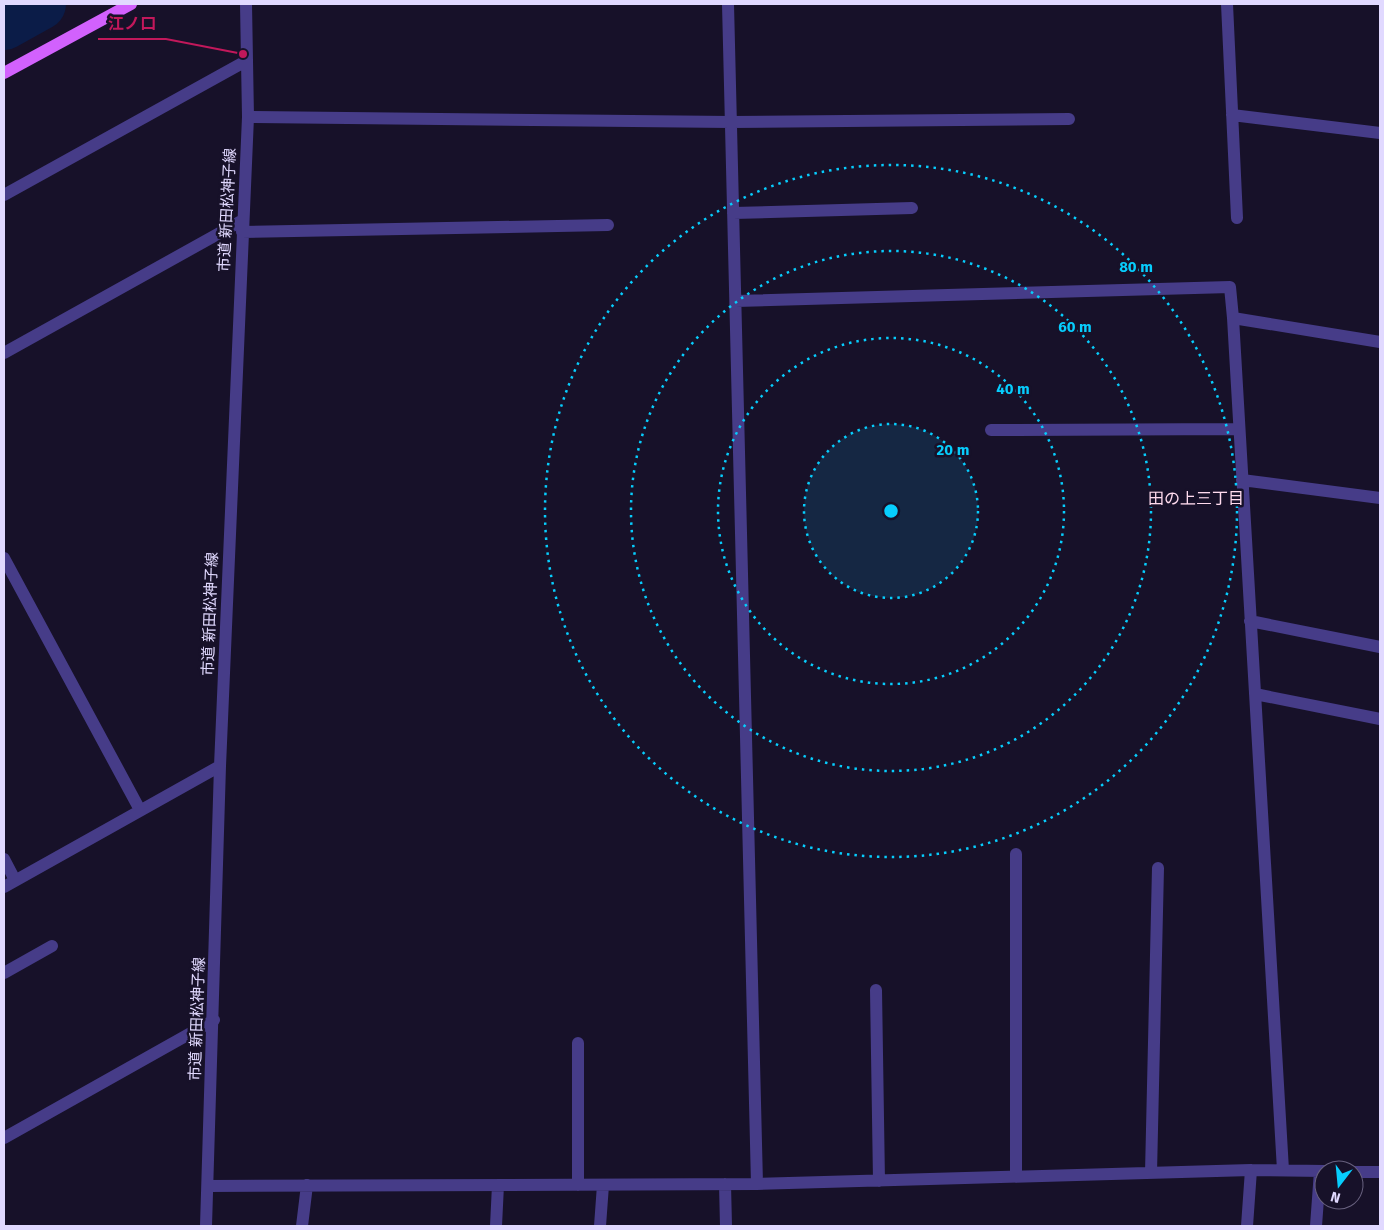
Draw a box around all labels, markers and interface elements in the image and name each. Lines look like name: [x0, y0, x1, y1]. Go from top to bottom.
callout: 江ノ口: [98, 8, 166, 39]
text: 江ノ口: [108, 14, 156, 33]
street label: 市道 新田松神子線: [215, 148, 239, 272]
text: 80 m: [1119, 258, 1153, 276]
text: 60 m: [1058, 318, 1092, 336]
text: 40 m: [996, 380, 1030, 398]
text: 20 m: [937, 441, 969, 459]
district label: 田の上三丁目: [1148, 489, 1244, 508]
centre of rings: [882, 502, 900, 520]
street label: 市道 新田松神子線: [199, 552, 221, 676]
street label: 市道 新田松神子線: [186, 957, 208, 1081]
north arrow: [1314, 1160, 1364, 1210]
text: N: [1329, 1188, 1342, 1206]

